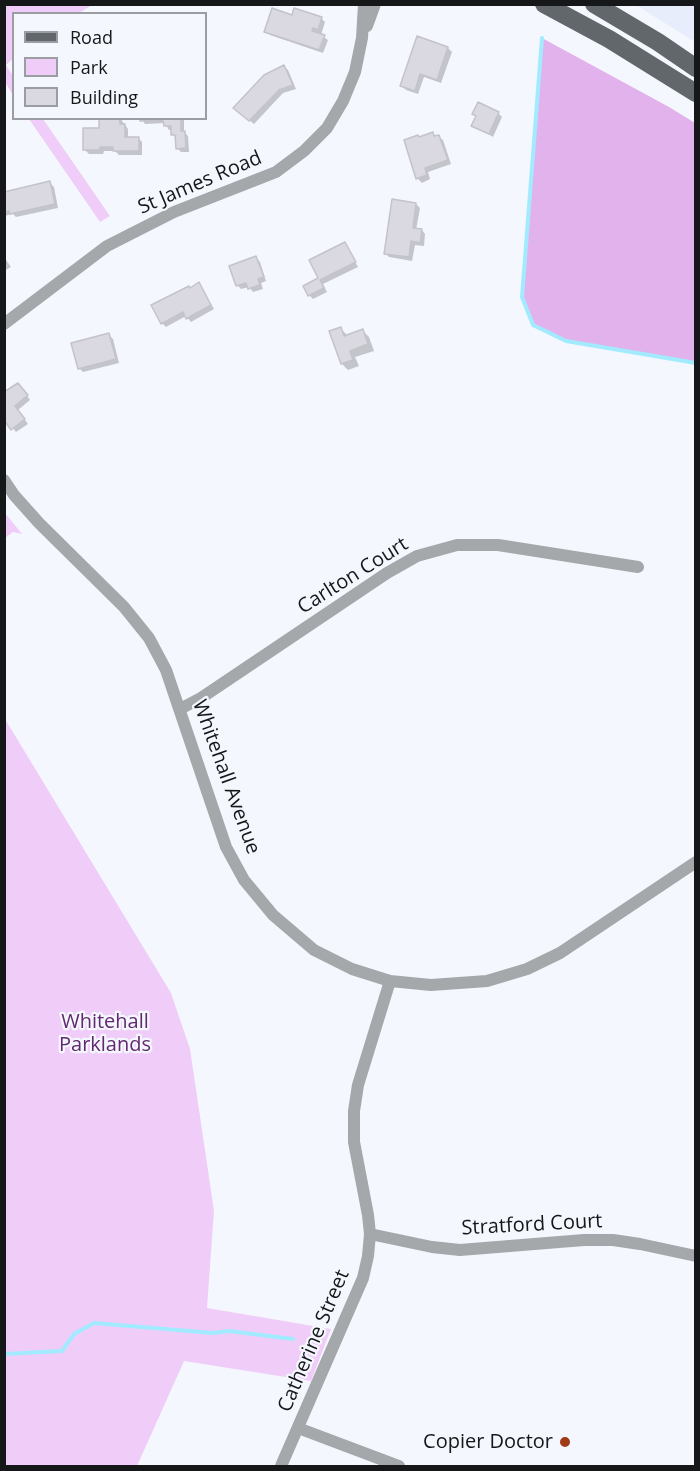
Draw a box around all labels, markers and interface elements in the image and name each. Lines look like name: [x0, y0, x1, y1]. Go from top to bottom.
legend: [12, 12, 207, 120]
text: Road: [70, 25, 113, 49]
text: Park: [70, 55, 108, 79]
text: Building: [70, 85, 138, 109]
street label: St James Road: [135, 146, 265, 220]
street label: Carlton Court: [293, 533, 413, 619]
street label: Whitehall Avenue: [187, 697, 265, 857]
park label: Whitehall Parklands: [59, 1010, 151, 1057]
street label: Stratford Court: [461, 1209, 603, 1241]
street label: Catherine Street: [273, 1266, 355, 1416]
place label: Copier Doctor: [423, 1430, 553, 1454]
marker: Copier Doctor: [558, 1435, 572, 1449]

